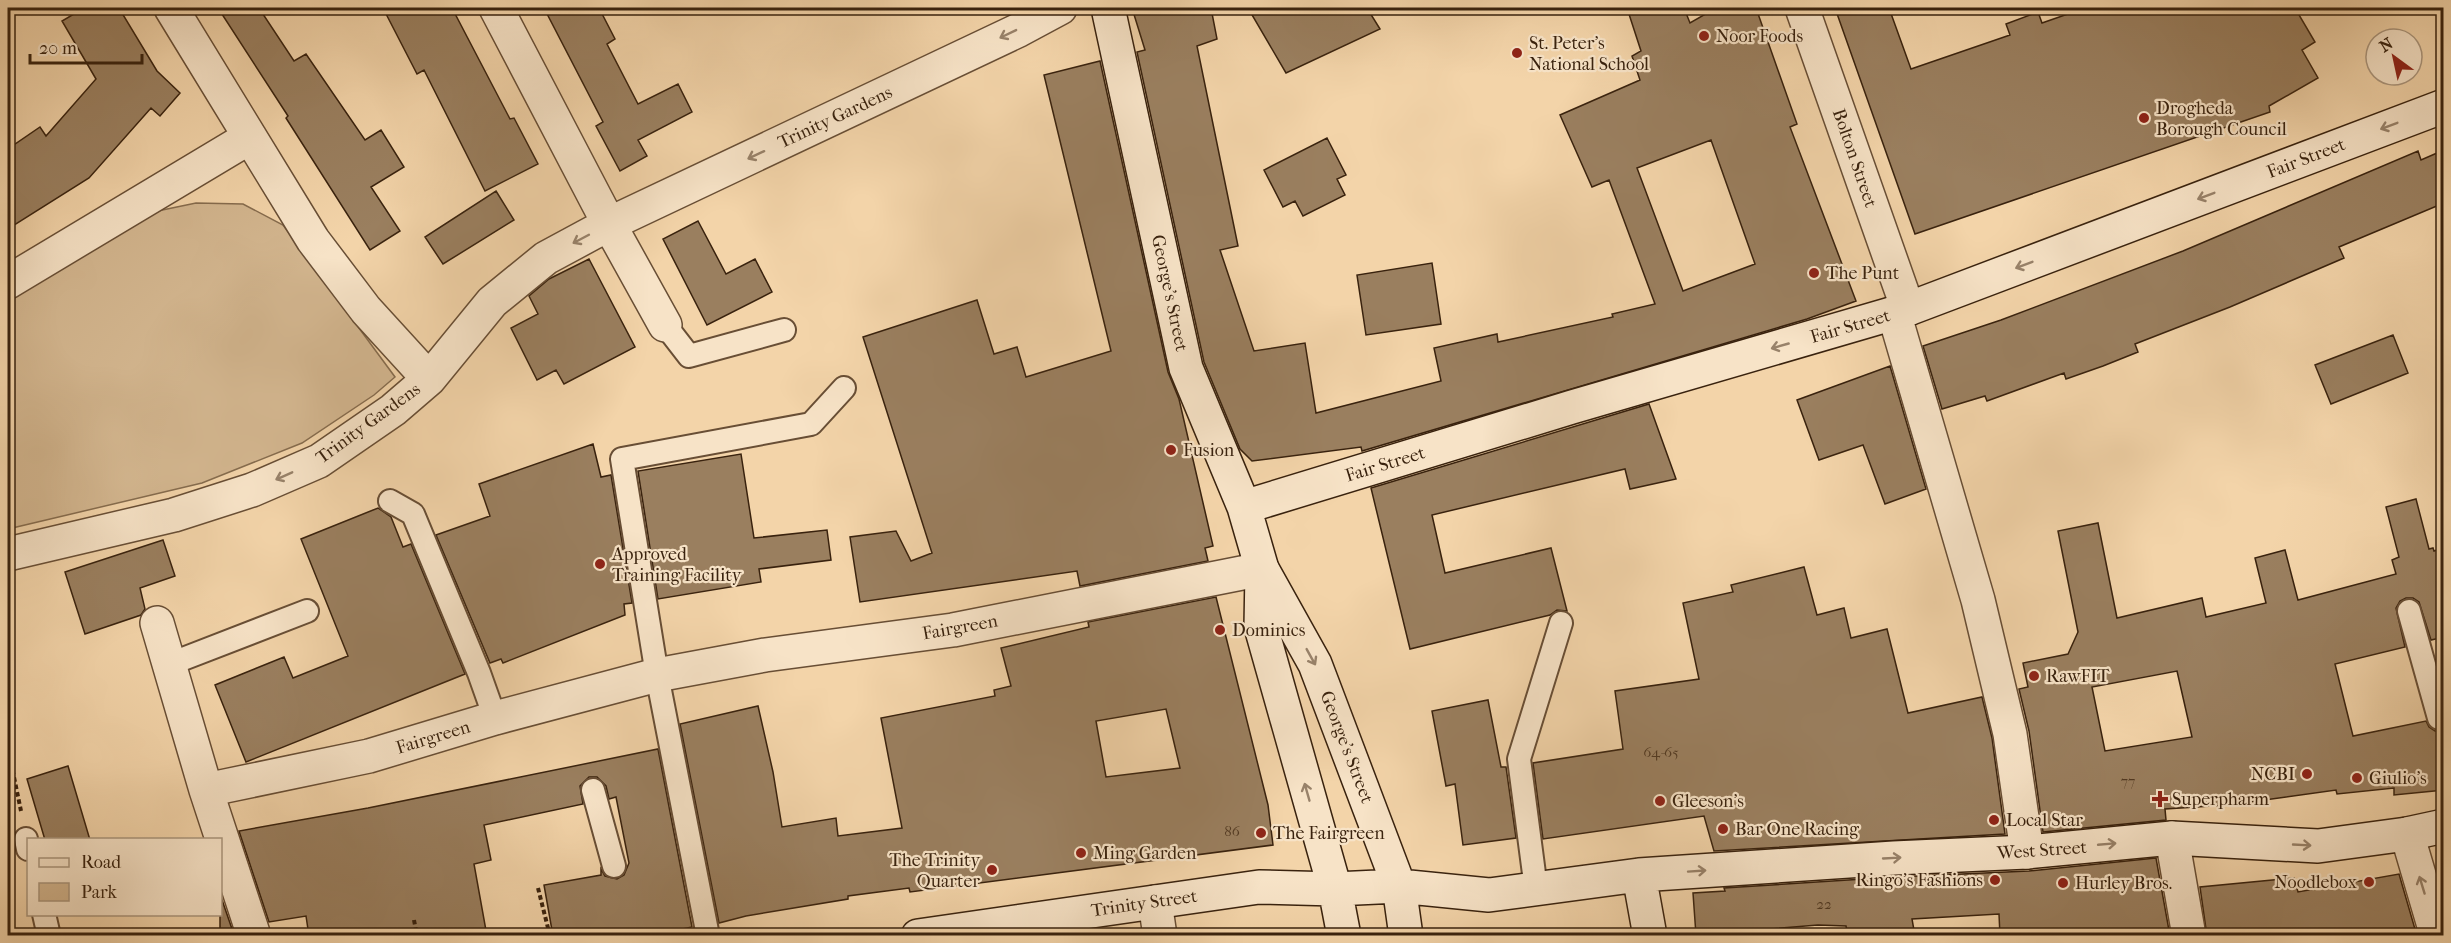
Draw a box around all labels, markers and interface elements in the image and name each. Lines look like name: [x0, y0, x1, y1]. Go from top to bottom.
place label: Noor Foods: [1716, 26, 1804, 47]
scale bar: [30, 27, 142, 65]
north arrow: [2364, 27, 2424, 87]
one-way arrow: [1000, 29, 1018, 41]
marker: Noor Foods: [1697, 29, 1711, 43]
place label: St. Peter's National School: [1529, 33, 1649, 75]
text: N: [2376, 33, 2397, 56]
text: 20 m: [39, 38, 77, 59]
marker: St. Peter's National School: [1510, 46, 1524, 60]
street label: Trinity Gardens: [775, 82, 896, 153]
place label: Drogheda Borough Council: [2156, 98, 2287, 140]
street label: Bolton Street: [1828, 106, 1881, 211]
marker: Drogheda Borough Council: [2137, 111, 2151, 125]
one-way arrow: [2380, 122, 2399, 133]
street label: Fair Street: [2264, 134, 2349, 183]
one-way arrow: [748, 149, 766, 161]
one-way arrow: [2198, 191, 2216, 202]
one-way arrow: [573, 233, 590, 245]
street label: George's Street: [1147, 233, 1192, 354]
one-way arrow: [2015, 260, 2034, 271]
place label: The Punt: [1826, 263, 1900, 284]
marker: The Punt: [1807, 266, 1821, 280]
street label: Fair Street: [1808, 305, 1893, 348]
one-way arrow: [1770, 341, 1789, 352]
street label: Trinity Gardens: [312, 378, 425, 468]
place label: Fusion: [1183, 440, 1235, 461]
street label: Fair Street: [1343, 442, 1428, 487]
marker: Fusion: [1164, 443, 1178, 457]
one-way arrow: [276, 471, 294, 483]
place label: Approved Training Facility: [611, 544, 743, 586]
marker: Approved Training Facility: [593, 557, 607, 571]
street label: Fairgreen: [921, 610, 1000, 644]
place label: Dominics: [1232, 620, 1306, 641]
marker: Dominics: [1213, 623, 1227, 637]
one-way arrow: [1305, 648, 1317, 665]
place label: RawFIT: [2046, 666, 2110, 687]
marker: RawFIT: [2027, 669, 2041, 683]
street label: George's Street: [1315, 688, 1378, 807]
street label: Fairgreen: [394, 716, 473, 759]
house number: 64-65: [1643, 743, 1679, 761]
place label: NCBI: [2251, 764, 2295, 785]
marker: NCBI: [2300, 767, 2314, 781]
place label: Giulio's: [2369, 768, 2427, 789]
marker: Giulio's: [2350, 771, 2364, 785]
house number: 77: [2121, 772, 2135, 790]
one-way arrow: [1301, 783, 1313, 802]
place label: Superpharm: [2172, 789, 2269, 810]
place label: Gleeson’s: [1672, 791, 1744, 812]
marker: Superpharm: [2153, 792, 2167, 806]
marker: Gleeson’s: [1653, 794, 1667, 808]
place label: Local Star: [2006, 810, 2083, 831]
marker: Local Star: [1987, 813, 2001, 827]
place label: Bar One Racing: [1735, 819, 1859, 840]
house number: 86: [1224, 822, 1241, 840]
marker: Bar One Racing: [1716, 822, 1730, 836]
place label: The Fairgreen: [1273, 823, 1385, 844]
marker: The Fairgreen: [1254, 826, 1268, 840]
street label: West Street: [1996, 837, 2088, 864]
legend: [27, 838, 222, 916]
one-way arrow: [2097, 838, 2117, 849]
one-way arrow: [2291, 839, 2311, 850]
place label: Ming Garden: [1093, 843, 1197, 864]
marker: Ming Garden: [1074, 846, 1088, 860]
place label: The Trinity Quarter: [889, 850, 981, 892]
text: Road: [81, 852, 121, 873]
one-way arrow: [1881, 853, 1901, 864]
marker: The Trinity Quarter: [985, 863, 999, 877]
one-way arrow: [1687, 865, 1707, 876]
place label: Ringo's Fashions: [1855, 870, 1983, 891]
place label: Noodlebox: [2274, 872, 2358, 893]
marker: Ringo's Fashions: [1988, 873, 2002, 887]
place label: Hurley Bros.: [2075, 873, 2172, 894]
marker: Noodlebox: [2362, 875, 2376, 889]
marker: Hurley Bros.: [2056, 876, 2070, 890]
one-way arrow: [2416, 876, 2427, 895]
text: Park: [81, 882, 118, 903]
street label: Trinity Street: [1090, 886, 1199, 921]
house number: 22: [1816, 895, 1832, 913]

